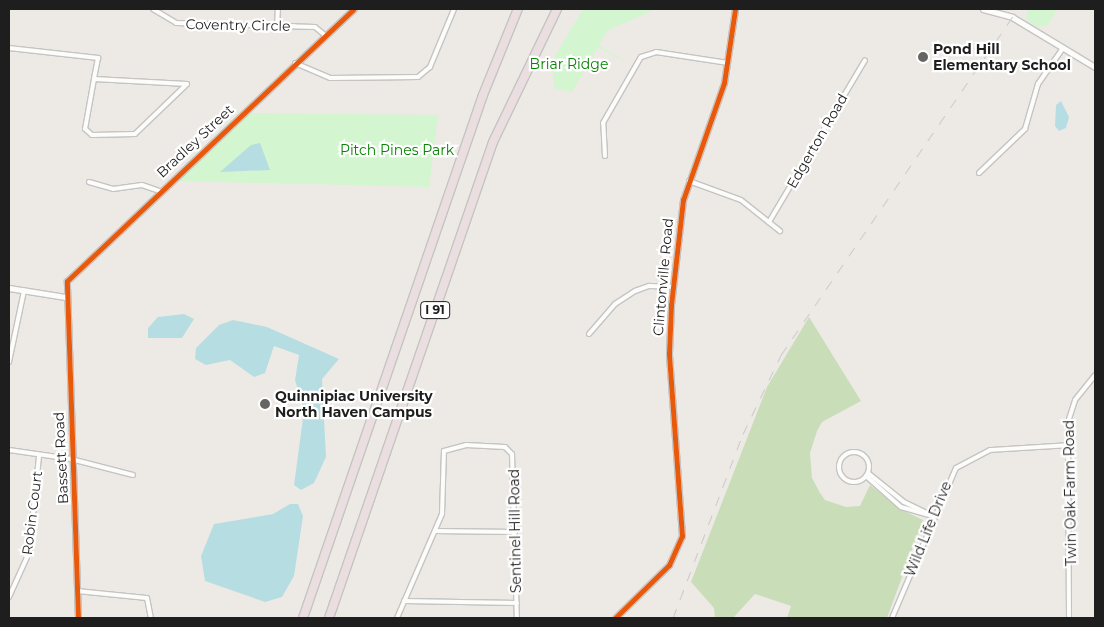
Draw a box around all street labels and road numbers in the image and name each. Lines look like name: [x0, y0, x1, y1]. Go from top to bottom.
street label: Coventry Circle: [185, 16, 291, 34]
street label: Edgerton Road: [783, 91, 851, 191]
street label: Bradley Street: [153, 101, 237, 181]
street label: Clintonville Road: [649, 217, 677, 337]
road number: I 91: [420, 300, 450, 320]
street label: Bassett Road: [50, 411, 72, 505]
street label: Twin Oak Farm Road: [1060, 420, 1080, 566]
street label: Sentinel Hill Road: [506, 469, 524, 593]
street label: Robin Court: [19, 470, 45, 556]
street label: Wild Life Drive: [901, 479, 955, 579]

